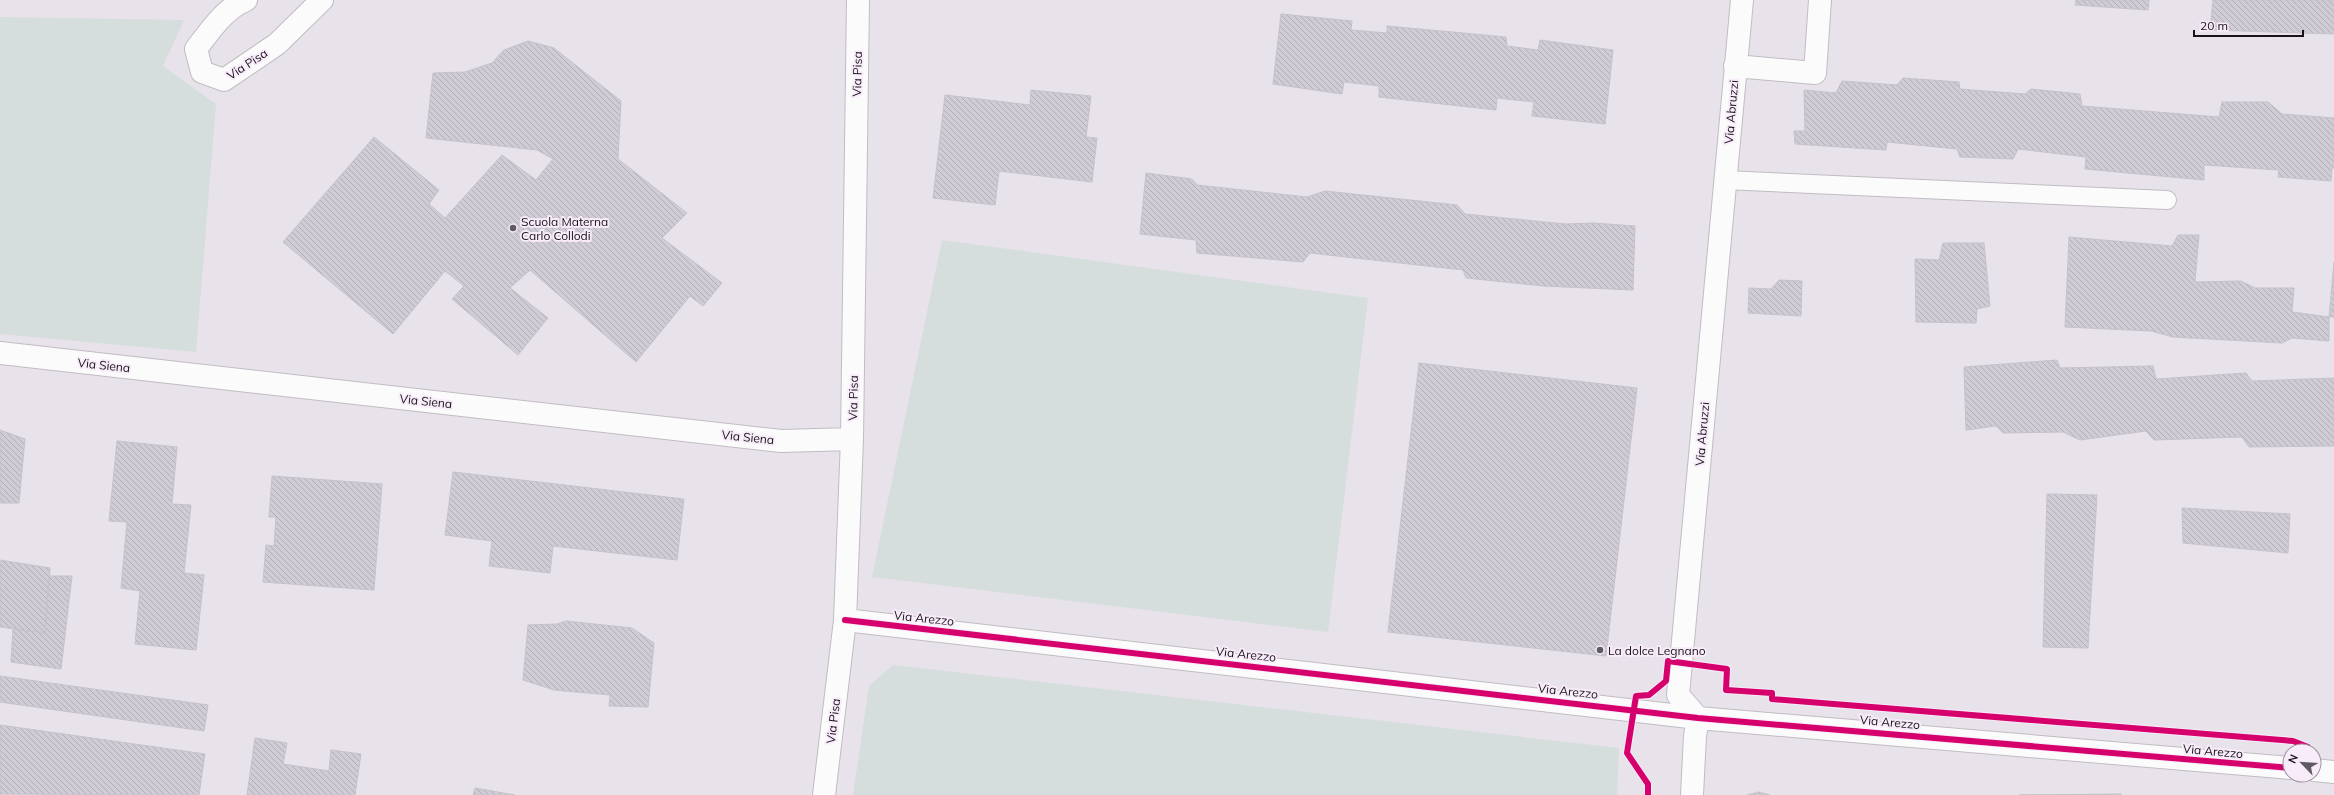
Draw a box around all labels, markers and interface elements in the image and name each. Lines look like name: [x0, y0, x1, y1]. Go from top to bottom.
scale bar: [2194, 12, 2303, 38]
text: 20 m: [2200, 18, 2228, 33]
street label: Via Pisa: [224, 45, 270, 83]
street label: Via Pisa: [849, 51, 865, 97]
street label: Via Abruzzi: [1721, 79, 1741, 145]
place label: Scuola Materna Carlo Collodi: [521, 214, 608, 243]
marker: Scuola Materna Carlo Collodi: [508, 223, 518, 233]
street label: Via Siena: [77, 355, 131, 375]
street label: Via Pisa: [845, 375, 861, 421]
street label: Via Siena: [399, 391, 453, 411]
street label: Via Abruzzi: [1692, 401, 1712, 467]
street label: Via Siena: [721, 427, 775, 447]
street label: Via Arezzo: [893, 607, 955, 629]
street label: Via Arezzo: [1215, 643, 1277, 665]
place label: La dolce Legnano: [1608, 643, 1706, 658]
marker: La dolce Legnano: [1595, 645, 1605, 655]
street label: Via Arezzo: [1537, 680, 1599, 702]
street label: Via Pisa: [823, 698, 843, 744]
street label: Via Arezzo: [1859, 712, 1921, 732]
street label: Via Arezzo: [2182, 741, 2244, 761]
north arrow: [2282, 743, 2322, 783]
text: N: [2285, 752, 2301, 765]

